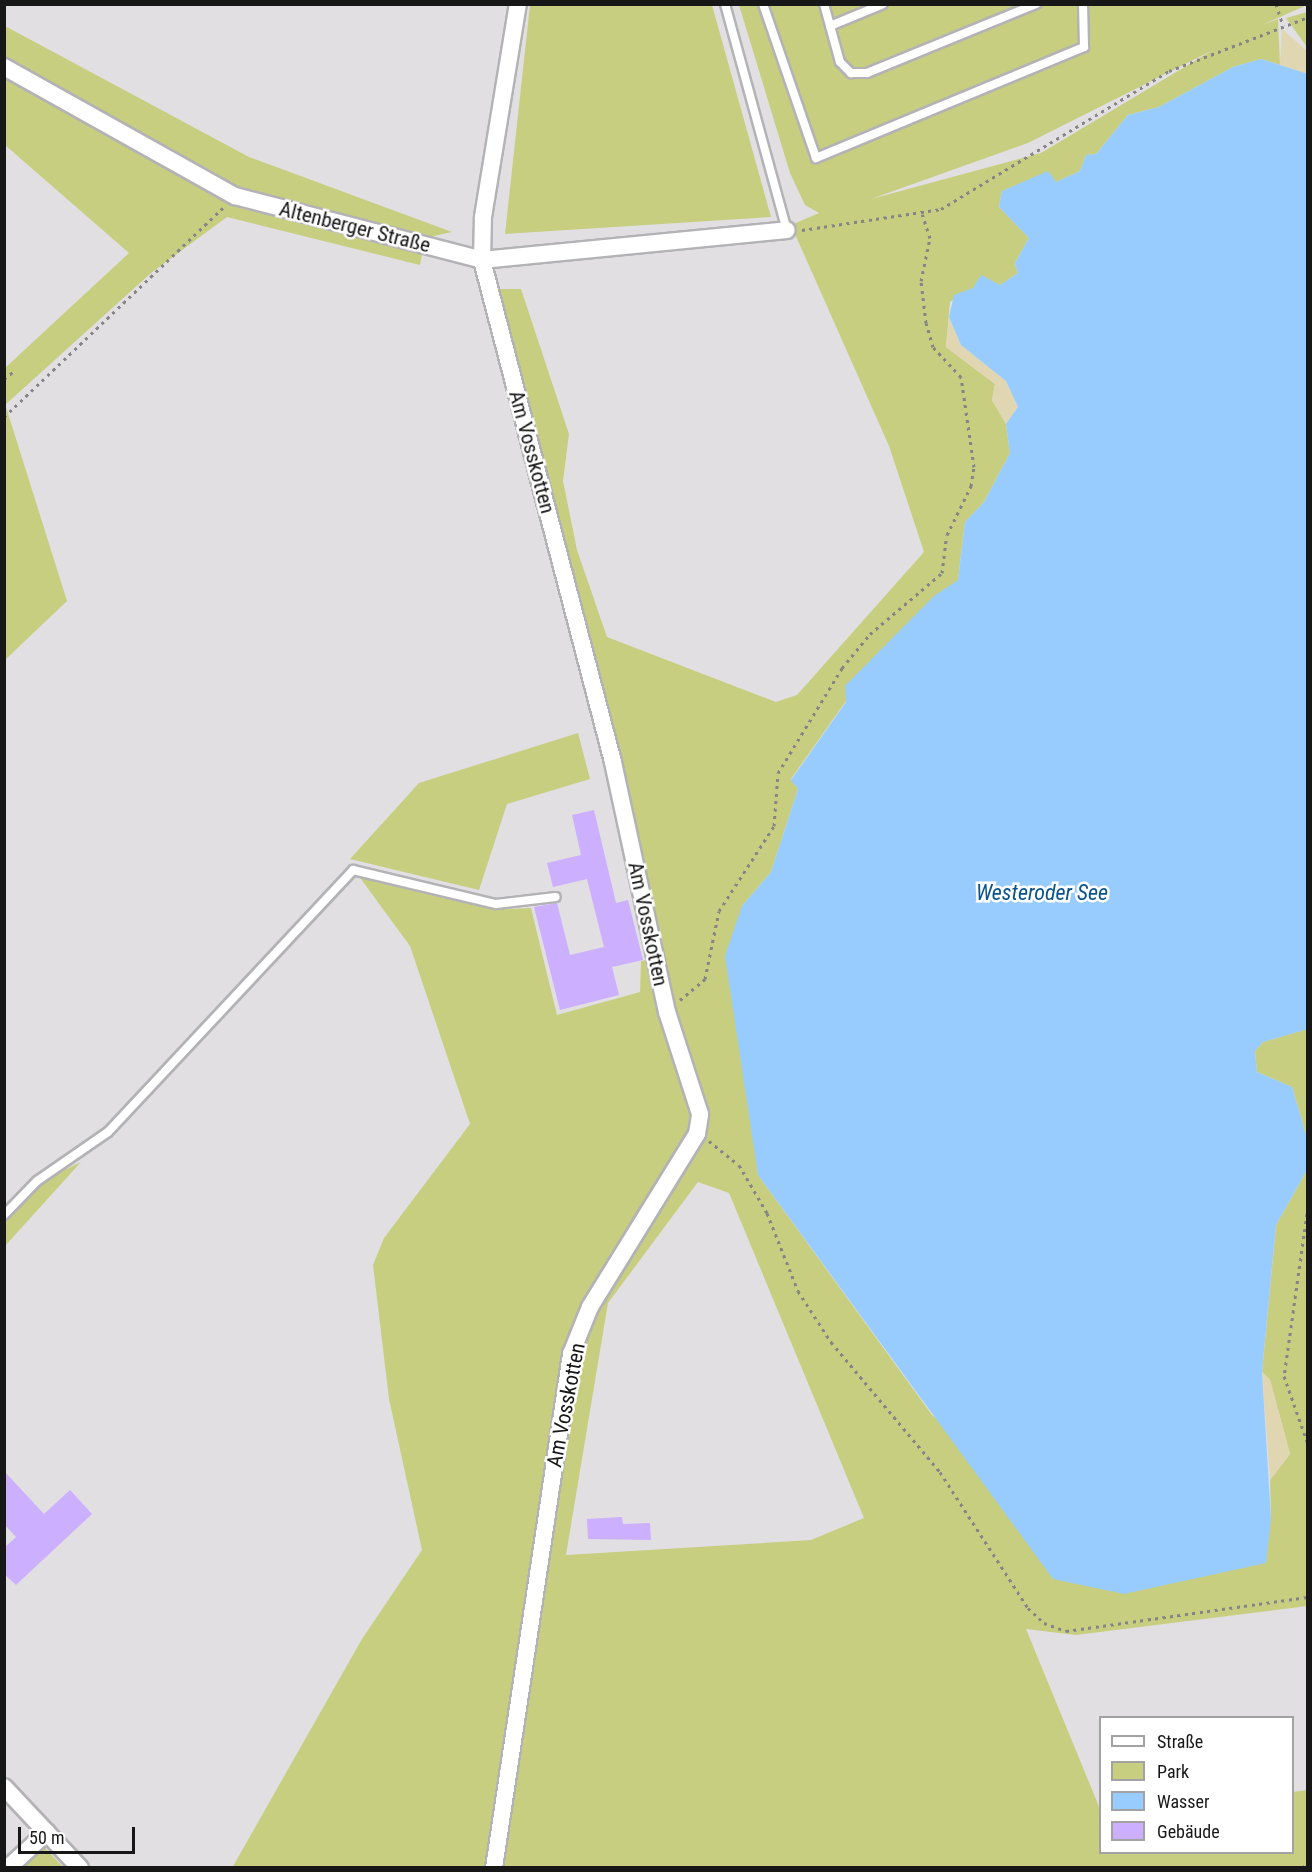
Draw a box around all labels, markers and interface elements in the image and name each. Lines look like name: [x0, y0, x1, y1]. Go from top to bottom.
street label: Altenberger Straße: [277, 196, 433, 258]
street label: Am Vosskotten: [503, 388, 561, 516]
street label: Am Vosskotten: [623, 860, 673, 988]
water label: Westeroder See: [976, 880, 1108, 906]
street label: Am Vosskotten: [542, 1341, 590, 1469]
legend: [1099, 1716, 1294, 1854]
text: Straße: [1157, 1731, 1203, 1752]
text: Park: [1157, 1761, 1189, 1782]
text: Wasser: [1157, 1791, 1209, 1812]
scale bar: [21, 1815, 138, 1853]
text: Gebäude: [1157, 1821, 1220, 1842]
text: 50 m: [29, 1827, 64, 1848]

